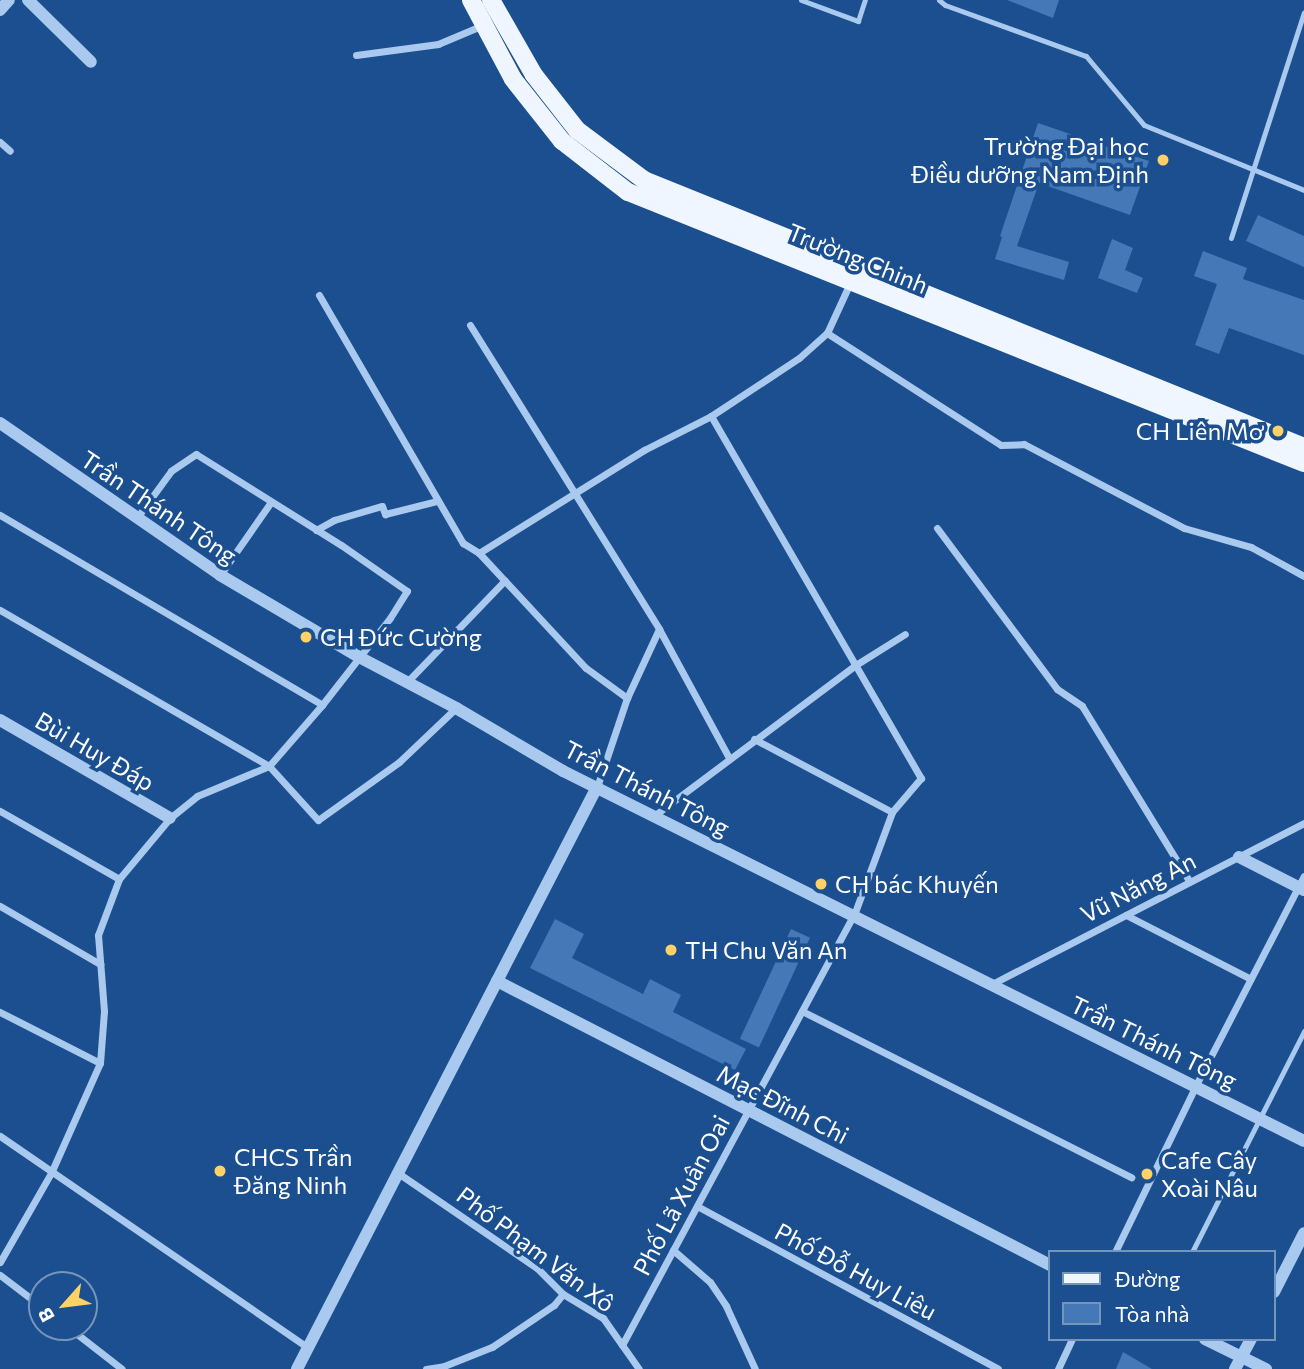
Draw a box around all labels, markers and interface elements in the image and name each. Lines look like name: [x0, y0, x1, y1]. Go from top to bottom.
place label: Trường Đại học Điều dưỡng Nam Định: [911, 132, 1149, 188]
marker: Trường Đại học Điều dưỡng Nam Định: [1155, 152, 1171, 168]
street label: Trường Chinh: [784, 217, 932, 299]
place label: CH Liên Mơ: [1136, 417, 1264, 445]
marker: CH Liên Mơ: [1270, 423, 1286, 439]
street label: Trần Thánh Tông: [76, 444, 242, 570]
place label: CH Đức Cường: [320, 623, 482, 651]
marker: CH Đức Cường: [298, 629, 314, 645]
street label: Bùi Huy Đáp: [30, 705, 160, 797]
street label: Trần Thánh Tông: [559, 734, 735, 842]
street label: Vũ Năng An: [1076, 846, 1200, 928]
place label: CH bác Khuyến: [835, 870, 999, 898]
marker: CH bác Khuyến: [813, 876, 829, 892]
place label: TH Chu Văn An: [685, 936, 847, 964]
marker: TH Chu Văn An: [663, 942, 679, 958]
street label: Trần Thánh Tông: [1066, 989, 1242, 1095]
street label: Mạc Đĩnh Chi: [712, 1058, 854, 1150]
street label: Phố Lã Xuân Oai: [627, 1110, 735, 1280]
place label: CHCS Trần Đăng Ninh: [234, 1143, 352, 1199]
place label: Cafe Cây Xoài Nâu: [1161, 1146, 1258, 1202]
marker: CHCS Trần Đăng Ninh: [212, 1163, 228, 1179]
marker: Cafe Cây Xoài Nâu: [1139, 1166, 1155, 1182]
street label: Phố Phạm Văn Xô: [451, 1180, 621, 1318]
street label: Phố Đỗ Huy Liêu: [770, 1216, 942, 1326]
legend: [1048, 1250, 1276, 1341]
text: Đường: [1115, 1266, 1180, 1291]
north arrow: [28, 1271, 98, 1341]
text: Tòa nhà: [1115, 1301, 1189, 1326]
text: B: [33, 1304, 59, 1326]

